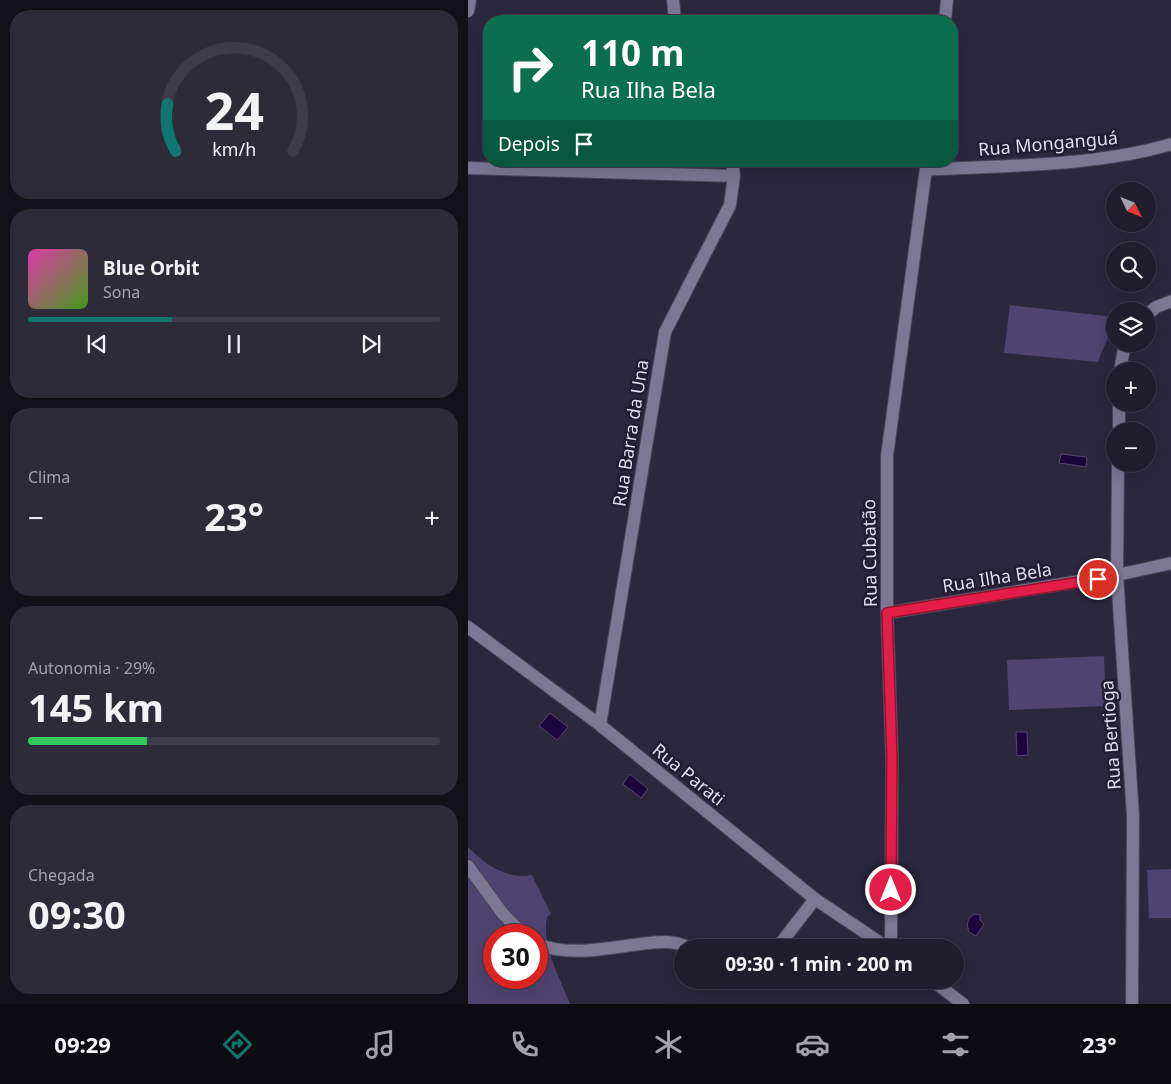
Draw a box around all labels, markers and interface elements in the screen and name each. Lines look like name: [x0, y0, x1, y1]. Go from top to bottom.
text: 110 m: [581, 29, 684, 76]
icon: right: [498, 35, 563, 100]
text: 24: [204, 74, 264, 145]
text: Rua Ilha Bela: [581, 74, 716, 104]
street label: Rua Monganguá: [977, 125, 1119, 161]
icon: arrive: [570, 130, 598, 158]
text: Depois: [498, 131, 560, 157]
text: km/h: [212, 137, 256, 161]
north arrow: [1106, 182, 1156, 232]
map controls: [1106, 182, 1156, 472]
button: search: [1106, 242, 1156, 292]
text: Blue Orbit: [103, 255, 199, 281]
text: Sona: [103, 281, 140, 303]
button: layers: [1106, 302, 1156, 352]
icon: previous: [83, 330, 111, 358]
icon: pause: [220, 330, 248, 358]
icon: next: [357, 330, 385, 358]
street label: Rua Barra da Una: [607, 358, 653, 508]
button: +: [1106, 362, 1156, 412]
button: −: [1106, 422, 1156, 472]
text: Clima: [28, 466, 70, 488]
text: 23°: [204, 490, 264, 542]
text: −: [28, 498, 44, 536]
text: +: [424, 498, 440, 536]
street label: Rua Cubatão: [856, 499, 882, 607]
street label: Rua Ilha Bela: [941, 557, 1053, 597]
pin: [1077, 558, 1119, 600]
icon: arrive: [1084, 565, 1112, 593]
text: Autonomia · 29%: [28, 657, 155, 679]
street label: Rua Bertioga: [1094, 679, 1126, 791]
text: 145 km: [28, 681, 164, 733]
street label: Rua Parati: [648, 737, 730, 811]
position arrow: [864, 863, 916, 915]
text: Chegada: [28, 864, 95, 886]
text: 09:30: [28, 888, 126, 940]
speed limit sign: 30: [483, 924, 548, 989]
text: 09:30 · 1 min · 200 m: [725, 951, 913, 977]
icon: directions: [220, 1027, 255, 1062]
icon: music: [363, 1027, 398, 1062]
icon: phone: [507, 1027, 542, 1062]
icon: climate: [651, 1027, 686, 1062]
icon: car: [795, 1027, 830, 1062]
icon: filters: [938, 1027, 973, 1062]
text: 09:29: [54, 1029, 111, 1059]
text: 23°: [1082, 1029, 1117, 1059]

